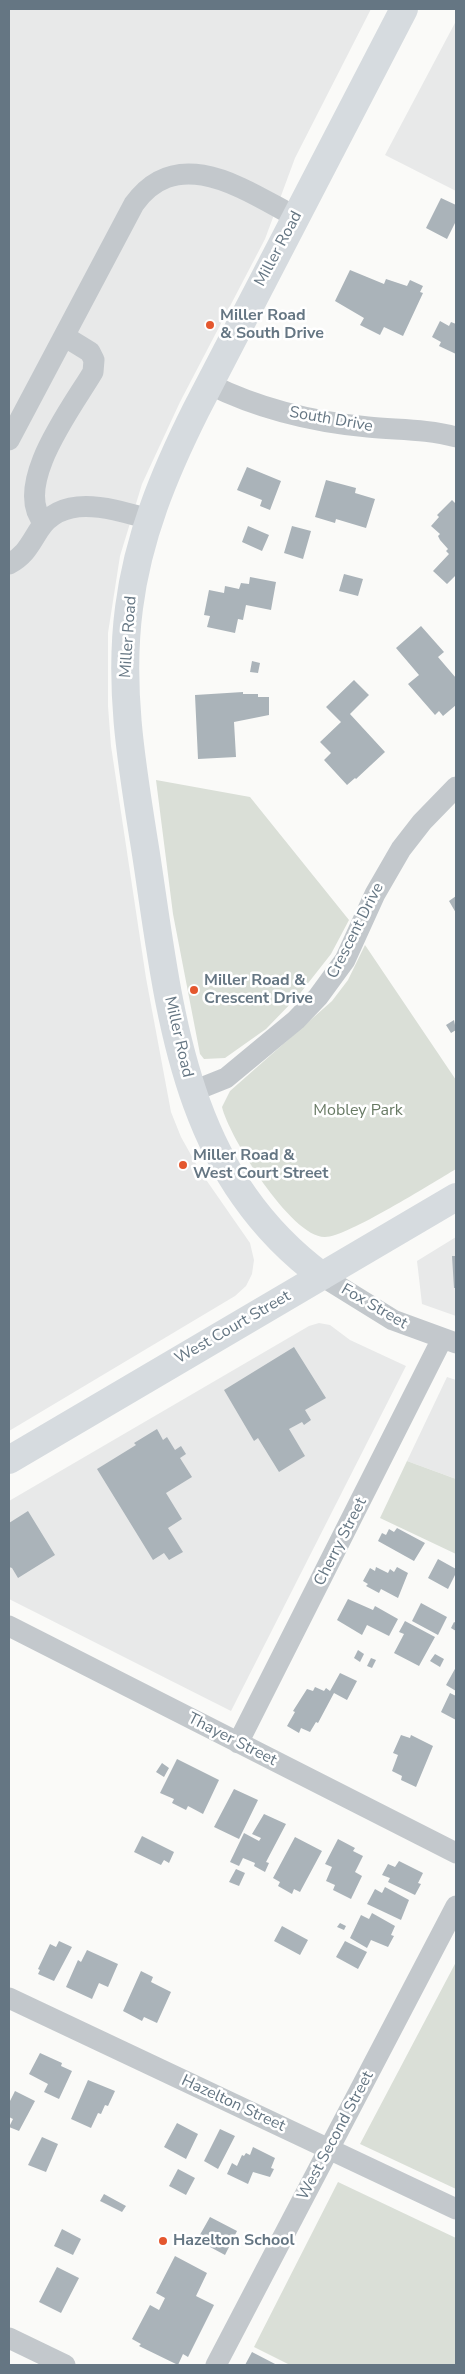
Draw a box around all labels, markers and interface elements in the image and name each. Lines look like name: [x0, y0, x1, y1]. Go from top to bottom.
street label: Miller Road: [251, 208, 307, 290]
place label: Miller Road & South Drive: [220, 306, 324, 344]
marker: Miller Road & South Drive: [204, 319, 216, 331]
street label: South Drive: [288, 403, 374, 437]
street label: Miller Road: [117, 595, 141, 679]
street label: Crescent Drive: [324, 880, 388, 982]
place label: Miller Road & Crescent Drive: [204, 971, 313, 1009]
marker: Miller Road & Crescent Drive: [188, 984, 200, 996]
street label: Miller Road: [159, 995, 197, 1079]
park label: Mobley Park: [313, 1101, 403, 1121]
place label: Miller Road & West Court Street: [193, 1146, 328, 1184]
marker: Miller Road & West Court Street: [177, 1159, 189, 1171]
street label: Fox Street: [337, 1280, 411, 1334]
street label: West Court Street: [172, 1287, 294, 1369]
street label: Cherry Street: [311, 1495, 371, 1589]
street label: Thayer Street: [184, 1709, 280, 1771]
street label: West Second Street: [294, 2068, 378, 2204]
street label: Hazelton Street: [178, 2072, 288, 2136]
place label: Hazelton School: [173, 2231, 295, 2251]
marker: Hazelton School: [157, 2235, 169, 2247]

